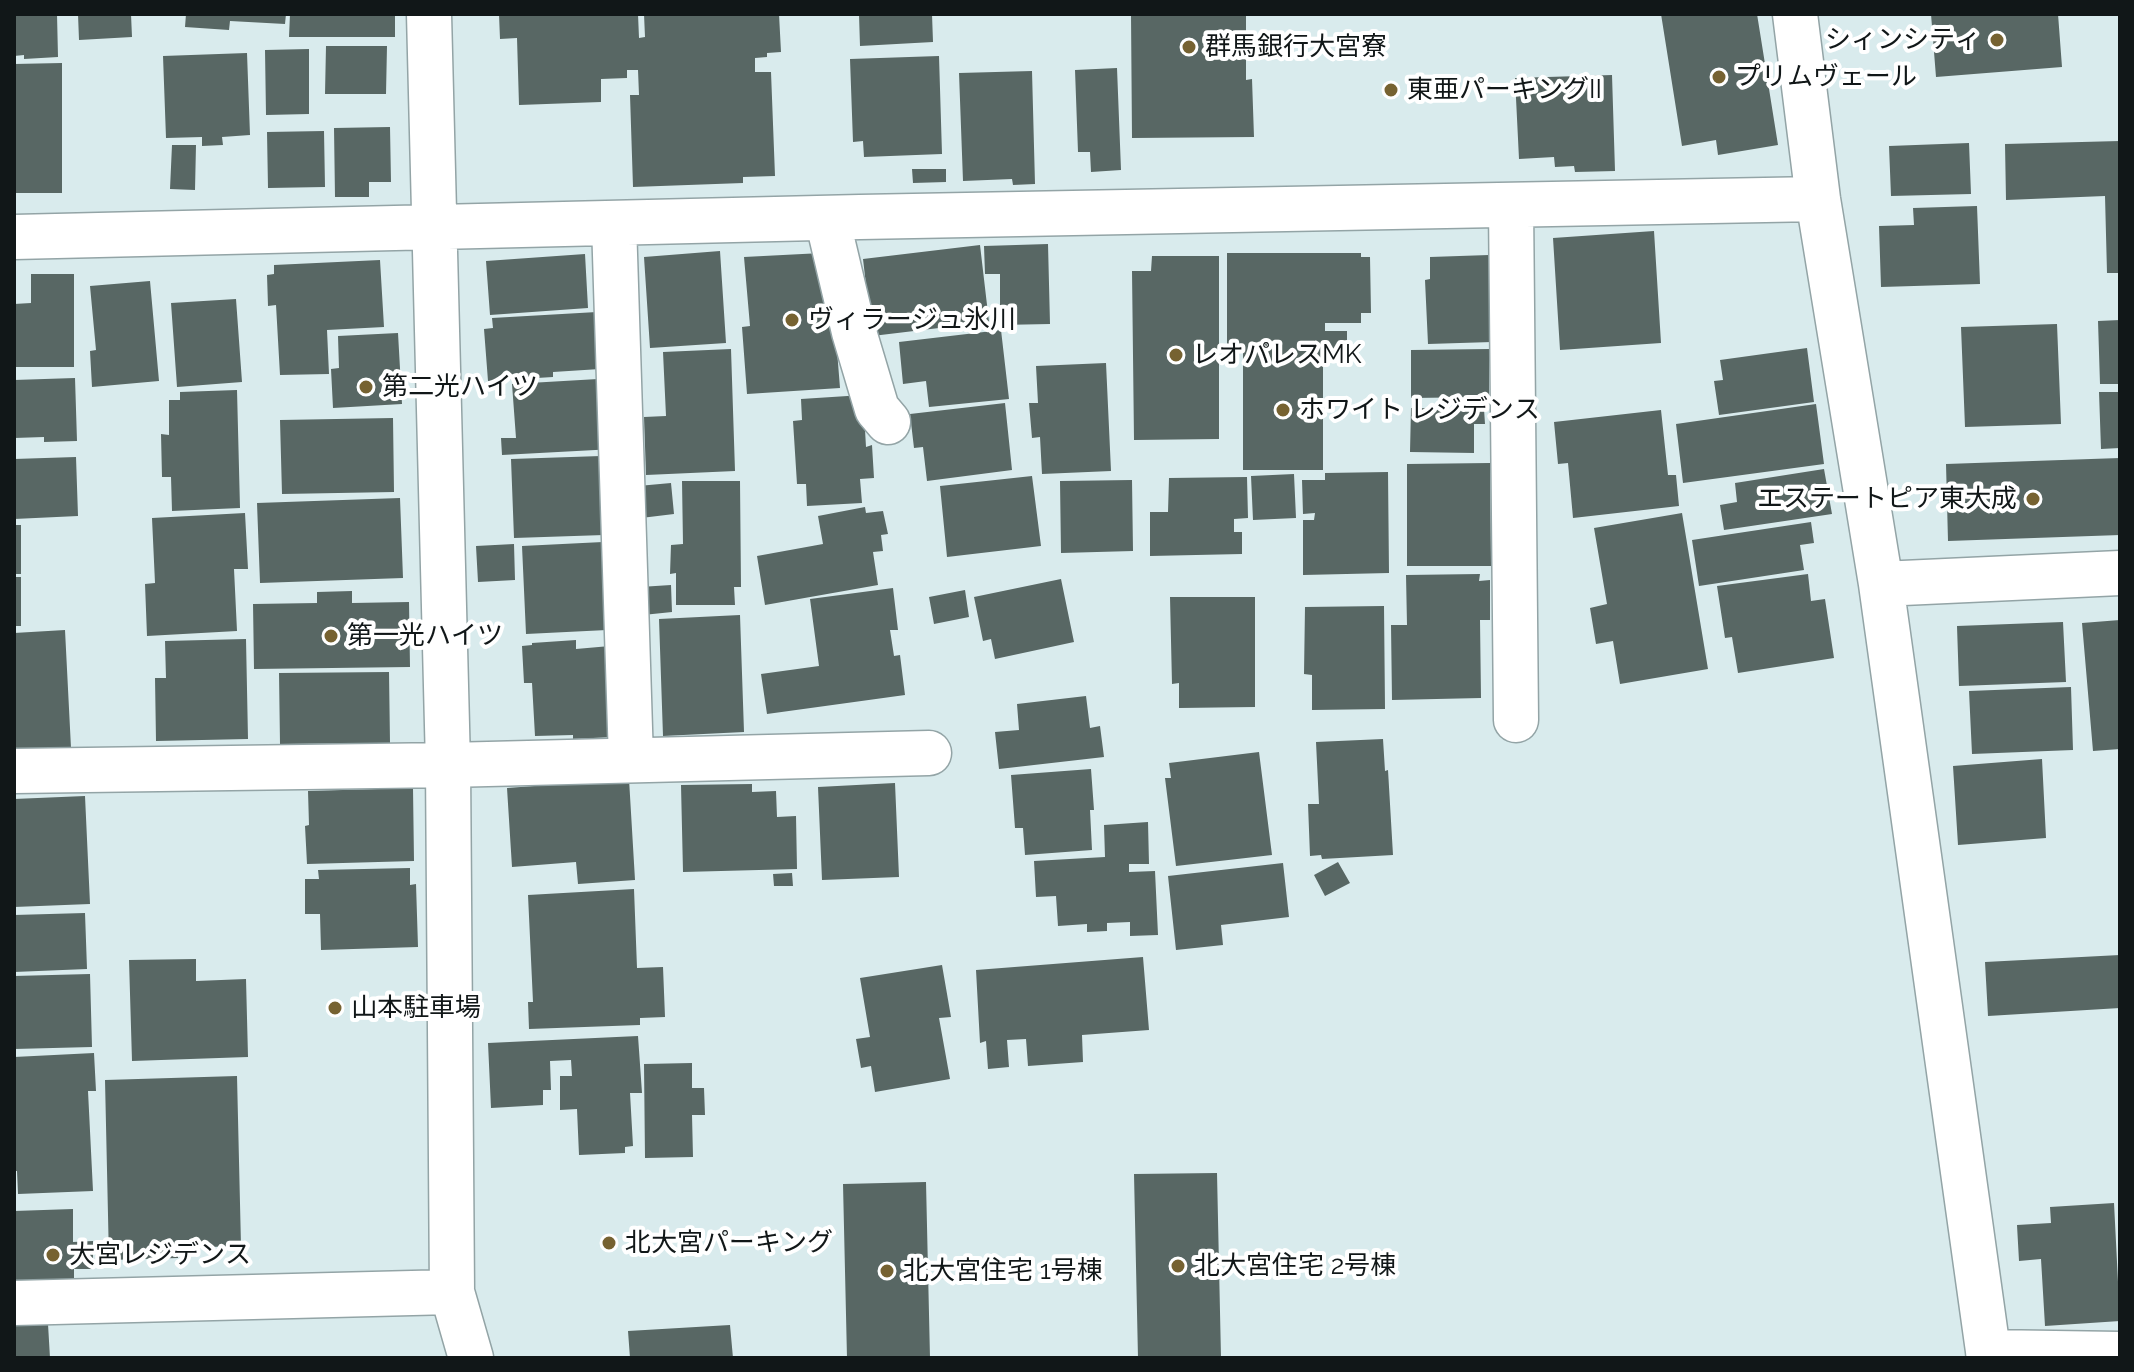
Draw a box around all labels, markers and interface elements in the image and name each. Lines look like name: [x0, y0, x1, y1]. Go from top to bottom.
place label: シィンシティ: [1825, 24, 1981, 56]
place label: 群馬銀行大宮寮: [1205, 31, 1387, 63]
marker: シィンシティ: [1988, 31, 2006, 49]
marker: 群馬銀行大宮寮: [1180, 38, 1198, 56]
place label: プリムヴェール: [1735, 61, 1917, 93]
marker: プリムヴェール: [1710, 68, 1728, 86]
place label: 東亜パーキングII: [1407, 74, 1602, 106]
marker: 東亜パーキングII: [1382, 81, 1400, 99]
place label: ヴィラージュ氷川: [808, 304, 1016, 336]
marker: ヴィラージュ氷川: [783, 311, 801, 329]
place label: レオパレスMK: [1192, 339, 1362, 371]
marker: レオパレスMK: [1167, 346, 1185, 364]
place label: 第二光ハイツ: [382, 371, 538, 403]
marker: 第二光ハイツ: [357, 378, 375, 396]
place label: ホワイト レジデンス: [1299, 394, 1540, 426]
marker: ホワイト レジデンス: [1274, 401, 1292, 419]
place label: エステートピア東大成: [1757, 483, 2017, 515]
marker: エステートピア東大成: [2024, 490, 2042, 508]
place label: 第一光ハイツ: [347, 620, 503, 652]
marker: 第一光ハイツ: [322, 627, 340, 645]
place label: 山本駐車場: [351, 992, 481, 1024]
marker: 山本駐車場: [326, 999, 344, 1017]
place label: 北大宮パーキング: [625, 1227, 833, 1259]
marker: 北大宮パーキング: [600, 1234, 618, 1252]
place label: 大宮レジデンス: [69, 1239, 251, 1271]
marker: 大宮レジデンス: [44, 1246, 62, 1264]
place label: 北大宮住宅 2号棟: [1194, 1250, 1396, 1282]
place label: 北大宮住宅 1号棟: [903, 1255, 1103, 1287]
marker: 北大宮住宅 2号棟: [1169, 1257, 1187, 1275]
marker: 北大宮住宅 1号棟: [878, 1262, 896, 1280]

